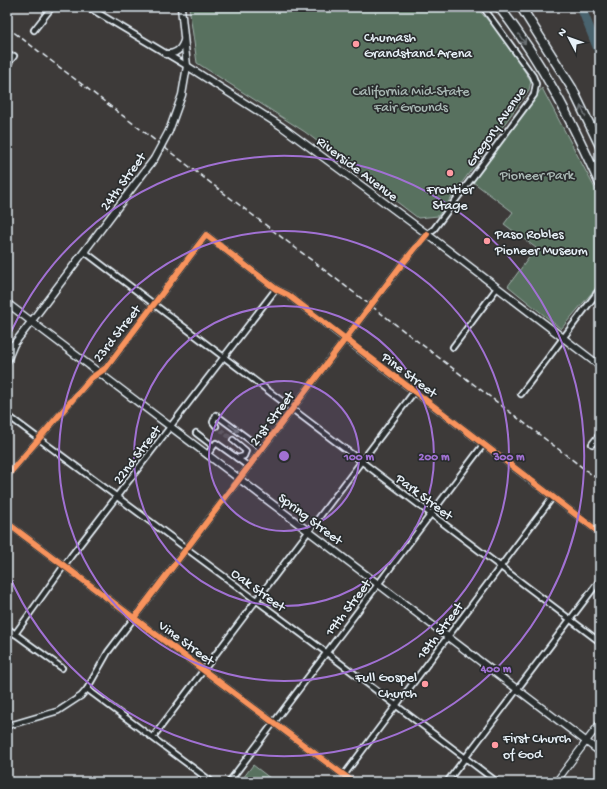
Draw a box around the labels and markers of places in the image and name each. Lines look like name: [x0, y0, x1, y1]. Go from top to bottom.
place label: Chumash Grandstand Arena: [364, 30, 473, 63]
marker: Chumash Grandstand Arena: [351, 39, 361, 49]
marker: Frontier Stage: [445, 168, 455, 178]
place label: Frontier Stage: [426, 182, 475, 215]
place label: Paso Robles Pioneer Museum: [494, 227, 588, 260]
marker: Paso Robles Pioneer Museum: [482, 236, 492, 246]
centre of rings: [277, 449, 291, 463]
place label: Full Gospel Church: [354, 670, 417, 703]
marker: Full Gospel Church: [420, 679, 430, 689]
place label: First Church of God: [502, 731, 572, 764]
marker: First Church of God: [490, 740, 500, 750]

